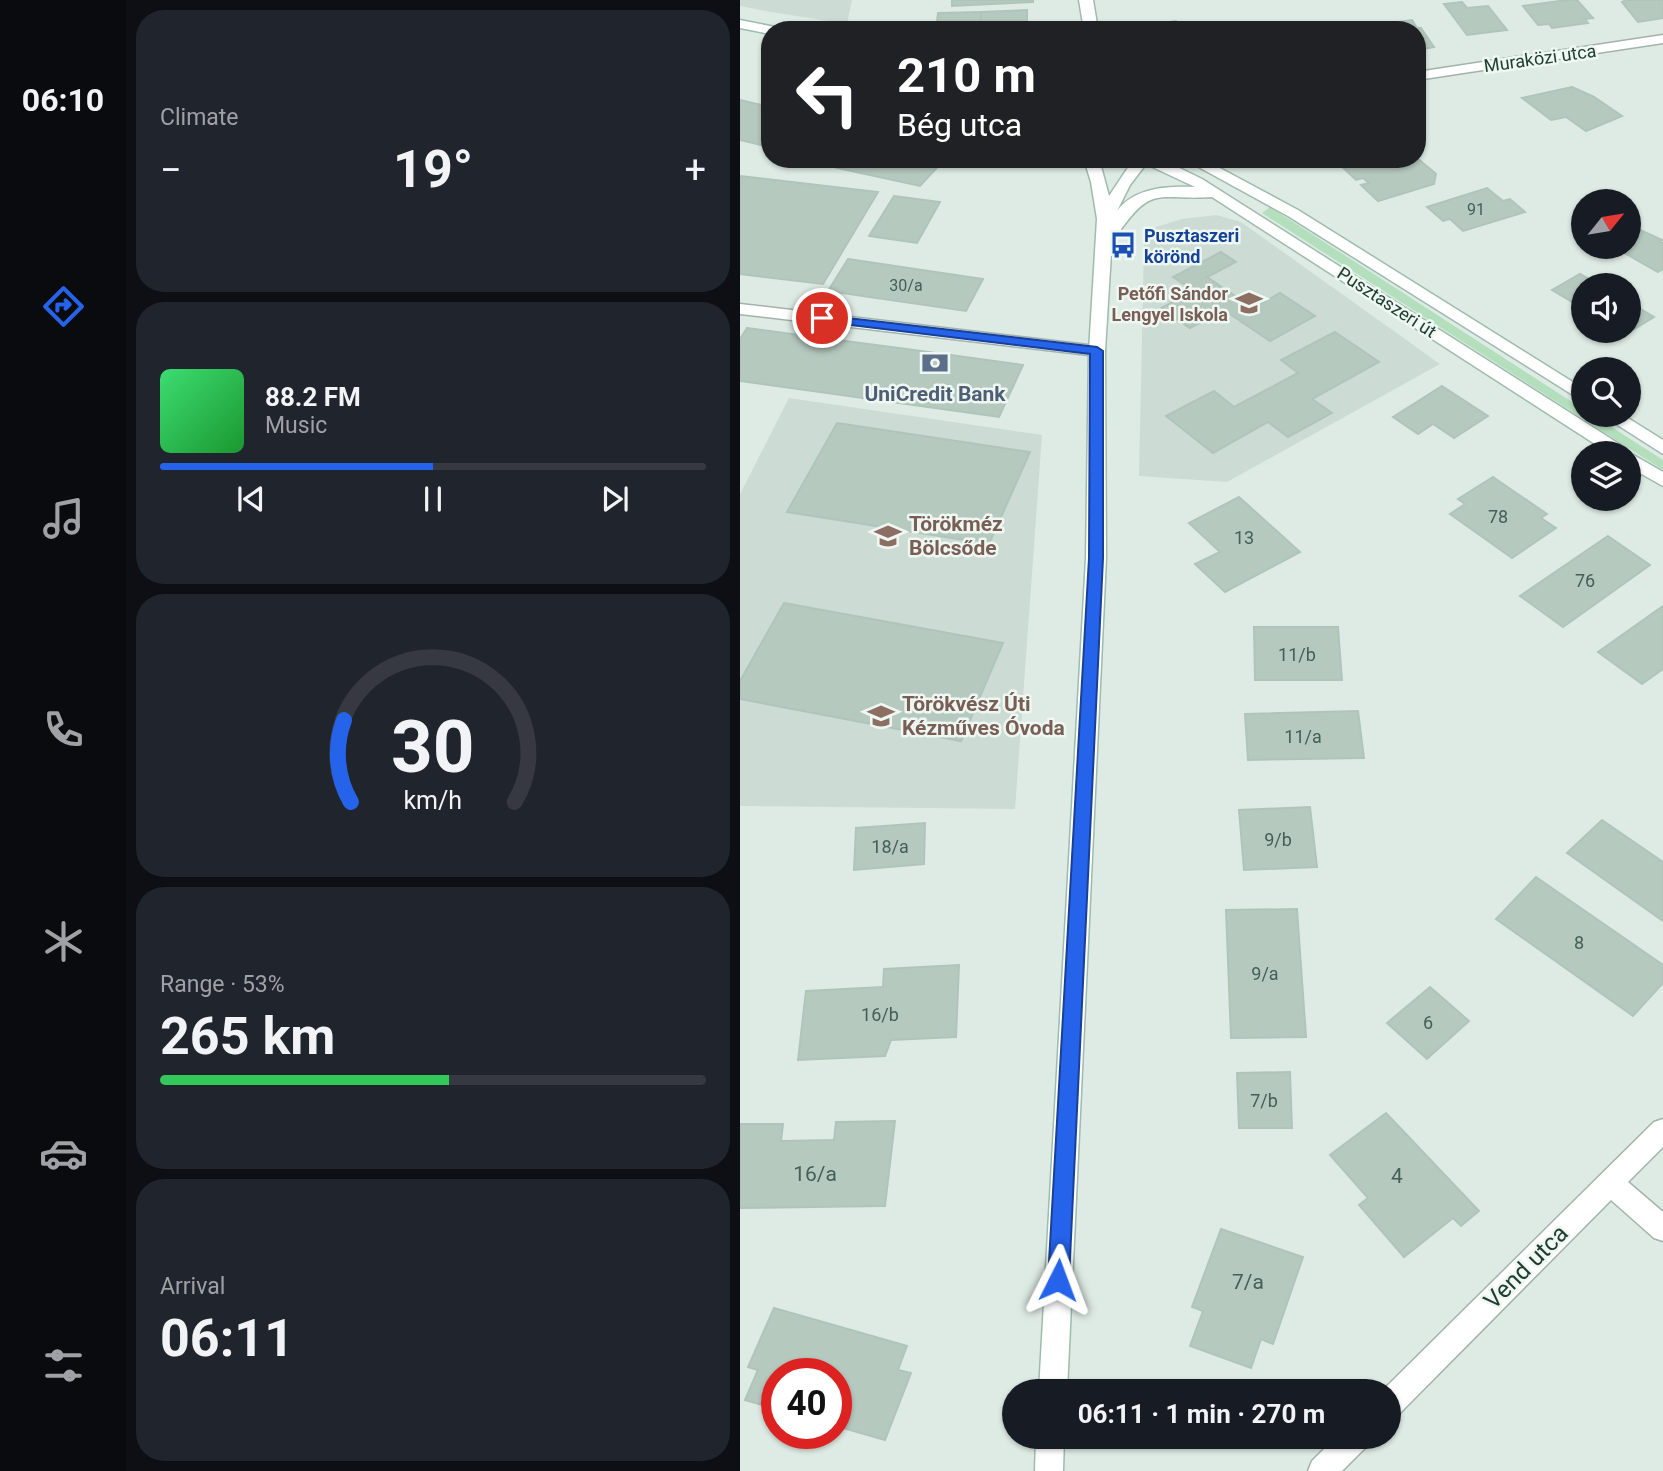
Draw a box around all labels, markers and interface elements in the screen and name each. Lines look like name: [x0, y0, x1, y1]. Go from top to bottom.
street label: Muraközi utca: [1482, 40, 1598, 76]
text: 210 m: [897, 47, 1036, 104]
icon: left: [782, 49, 873, 140]
text: 06:10: [22, 81, 104, 119]
text: Climate: [160, 104, 239, 131]
text: Bég utca: [897, 106, 1022, 144]
text: 19°: [393, 139, 473, 200]
text: −: [160, 148, 182, 192]
text: +: [684, 148, 706, 192]
north arrow: [1571, 189, 1641, 259]
map controls: [1571, 189, 1641, 511]
house number: 91: [1467, 200, 1485, 219]
place label: Pusztaszeri körönd: [1144, 225, 1239, 267]
bus stop icon: Pusztaszeri körönd: [1108, 230, 1138, 260]
street label: Pusztaszeri út: [1334, 262, 1440, 342]
button: sound: [1571, 273, 1641, 343]
house number: 30/a: [889, 276, 923, 295]
icon: directions: [39, 282, 88, 331]
place label: Petőfi Sándor Lengyel Iskola: [1112, 283, 1228, 325]
pin: [792, 288, 852, 348]
school or university icon: Petőfi Sándor Lengyel Iskola: [1234, 288, 1264, 318]
icon: arrive: [803, 299, 841, 337]
bank icon: UniCredit Bank: [920, 348, 950, 378]
button: search: [1571, 357, 1641, 427]
text: 88.2 FM: [265, 382, 361, 412]
place label: UniCredit Bank: [864, 382, 1006, 406]
text: Music: [265, 412, 327, 439]
button: layers: [1571, 441, 1641, 511]
icon: previous: [232, 480, 270, 518]
icon: pause: [414, 480, 452, 518]
icon: next: [596, 480, 634, 518]
icon: music: [39, 494, 88, 543]
house number: 78: [1488, 506, 1508, 527]
place label: Törökméz Bölcsőde: [909, 512, 1003, 560]
school or university icon: Törökméz Bölcsőde: [873, 521, 903, 551]
house number: 13: [1234, 527, 1254, 548]
house number: 76: [1575, 570, 1595, 591]
house number: 11/b: [1278, 644, 1316, 665]
place label: Törökvész Úti Kézműves Óvoda: [902, 692, 1065, 740]
school or university icon: Törökvész Úti Kézműves Óvoda: [866, 701, 896, 731]
text: 30: [391, 704, 475, 790]
icon: phone: [39, 705, 88, 754]
house number: 11/a: [1284, 726, 1322, 747]
text: km/h: [404, 785, 462, 814]
house number: 9/b: [1264, 829, 1292, 850]
house number: 18/a: [871, 836, 909, 857]
icon: climate: [39, 917, 88, 966]
house number: 8: [1574, 932, 1584, 953]
house number: 9/a: [1251, 963, 1279, 984]
text: Range · 53%: [160, 971, 285, 998]
house number: 16/b: [861, 1004, 899, 1025]
text: 265 km: [160, 1006, 335, 1067]
house number: 6: [1423, 1012, 1433, 1033]
house number: 7/b: [1250, 1090, 1278, 1111]
icon: car: [39, 1129, 88, 1178]
house number: 16/a: [793, 1162, 837, 1186]
house number: 4: [1391, 1164, 1403, 1188]
street label: Vend utca: [1478, 1219, 1574, 1315]
position arrow: [1021, 1243, 1095, 1317]
house number: 7/a: [1232, 1270, 1264, 1294]
text: Arrival: [160, 1273, 225, 1300]
text: 06:11: [160, 1308, 294, 1369]
icon: filters: [39, 1341, 88, 1390]
speed limit sign: 40: [761, 1358, 852, 1449]
text: 06:11 · 1 min · 270 m: [1078, 1399, 1325, 1429]

